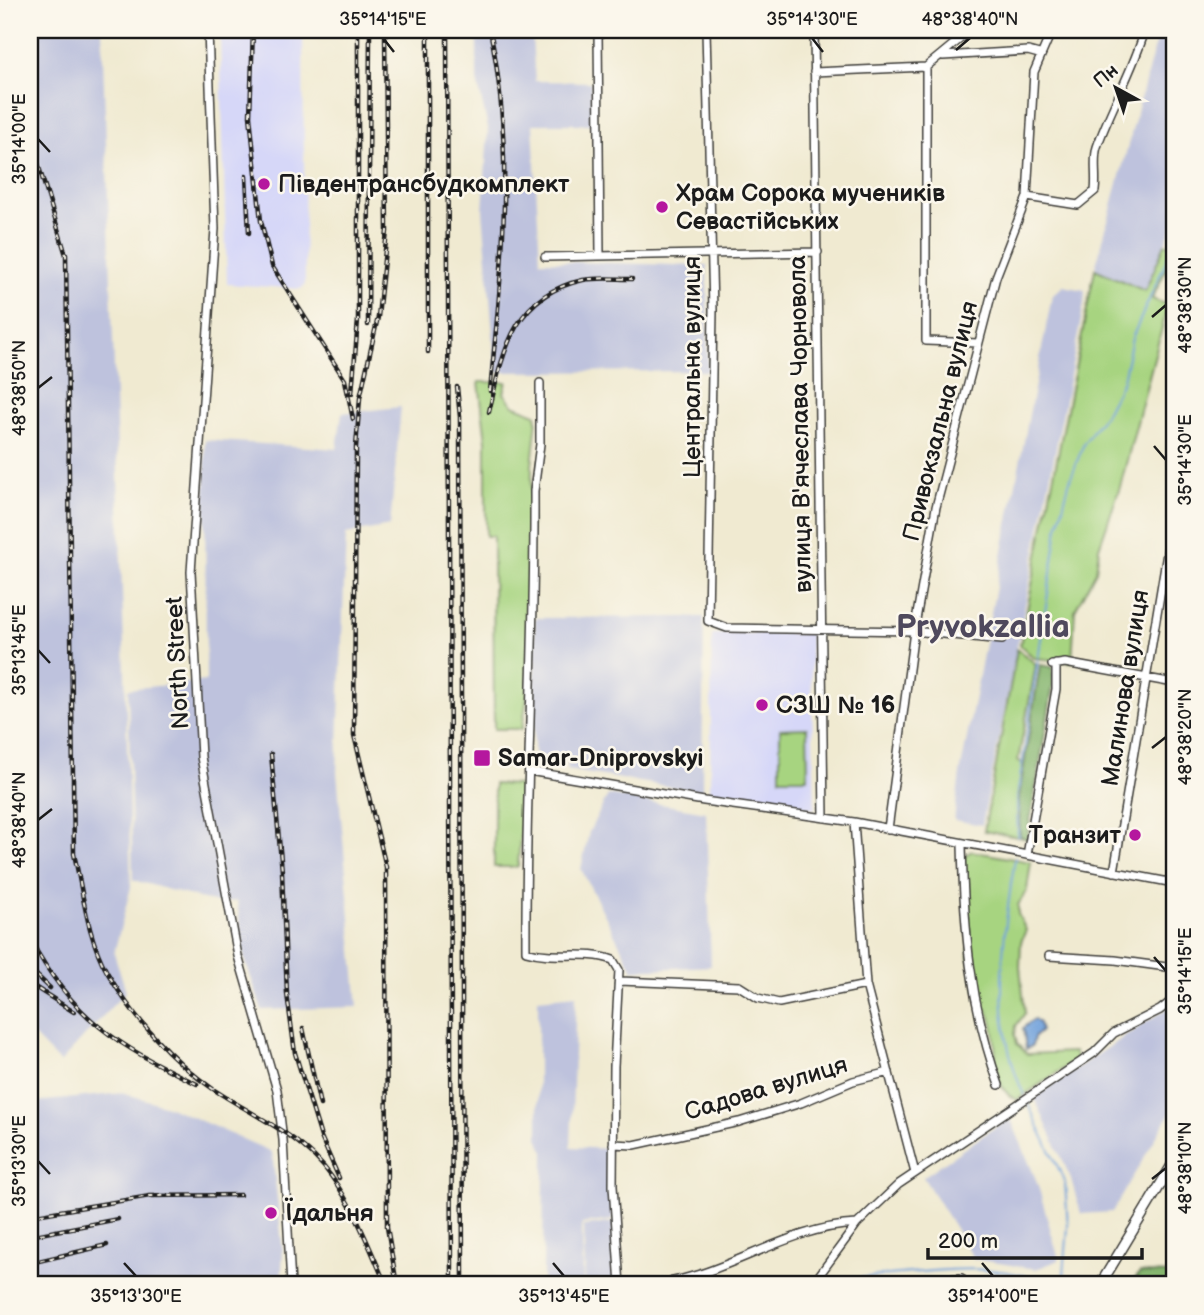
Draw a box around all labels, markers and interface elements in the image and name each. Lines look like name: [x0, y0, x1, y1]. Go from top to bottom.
text: 35°14'15"E: [339, 9, 427, 30]
text: 35°14'30"E: [766, 9, 858, 30]
text: 48°38'40"N: [921, 9, 1019, 30]
north arrow: [1082, 52, 1152, 122]
text: Пн: [1089, 59, 1123, 93]
text: 35°14'00"E: [9, 93, 30, 185]
place label: Південтрансбудкомплект: [278, 170, 570, 199]
marker: Південтрансбудкомплект: [256, 176, 272, 192]
place label: Храм Сорока мучеників Севастійських: [675, 179, 945, 236]
marker: Храм Сорока мучеників Севастійських: [654, 199, 670, 215]
street label: вулиця В'ячеслава Чорновола: [783, 255, 818, 593]
street label: Центральна вулиця: [678, 256, 707, 478]
text: 48°38'30"N: [1175, 256, 1196, 354]
street label: Привокзальна вулиця: [897, 298, 984, 544]
text: 48°38'50"N: [9, 340, 30, 436]
text: 35°14'30"E: [1175, 414, 1196, 506]
street label: Малинова вулиця: [1096, 588, 1155, 788]
street label: North Street: [160, 595, 195, 730]
text: 35°13'45"E: [9, 604, 30, 696]
district label: Pryvokzallia: [896, 608, 1070, 647]
text: 48°38'20"N: [1175, 689, 1196, 785]
place label: СЗШ № 16: [776, 691, 895, 720]
marker: СЗШ № 16: [754, 697, 770, 713]
place label: Samar-Dniprovskyi: [498, 744, 704, 773]
marker: Samar-Dniprovskyi: [472, 748, 492, 768]
text: 48°38'40"N: [9, 771, 30, 869]
place label: Транзит: [1028, 821, 1122, 850]
marker: Транзит: [1127, 827, 1143, 843]
text: 35°14'15"E: [1175, 927, 1196, 1015]
street label: Садова вулиця: [681, 1050, 851, 1127]
text: 35°13'30"E: [9, 1115, 30, 1207]
text: 48°38'10"N: [1175, 1121, 1196, 1215]
place label: Їдальня: [284, 1197, 374, 1228]
marker: Їдальня: [263, 1205, 279, 1221]
scale bar: [928, 1217, 1141, 1261]
text: 200 m: [938, 1229, 998, 1254]
text: 35°13'30"E: [90, 1286, 182, 1307]
text: 35°13'45"E: [518, 1286, 610, 1307]
text: 35°14'00"E: [947, 1286, 1039, 1307]

